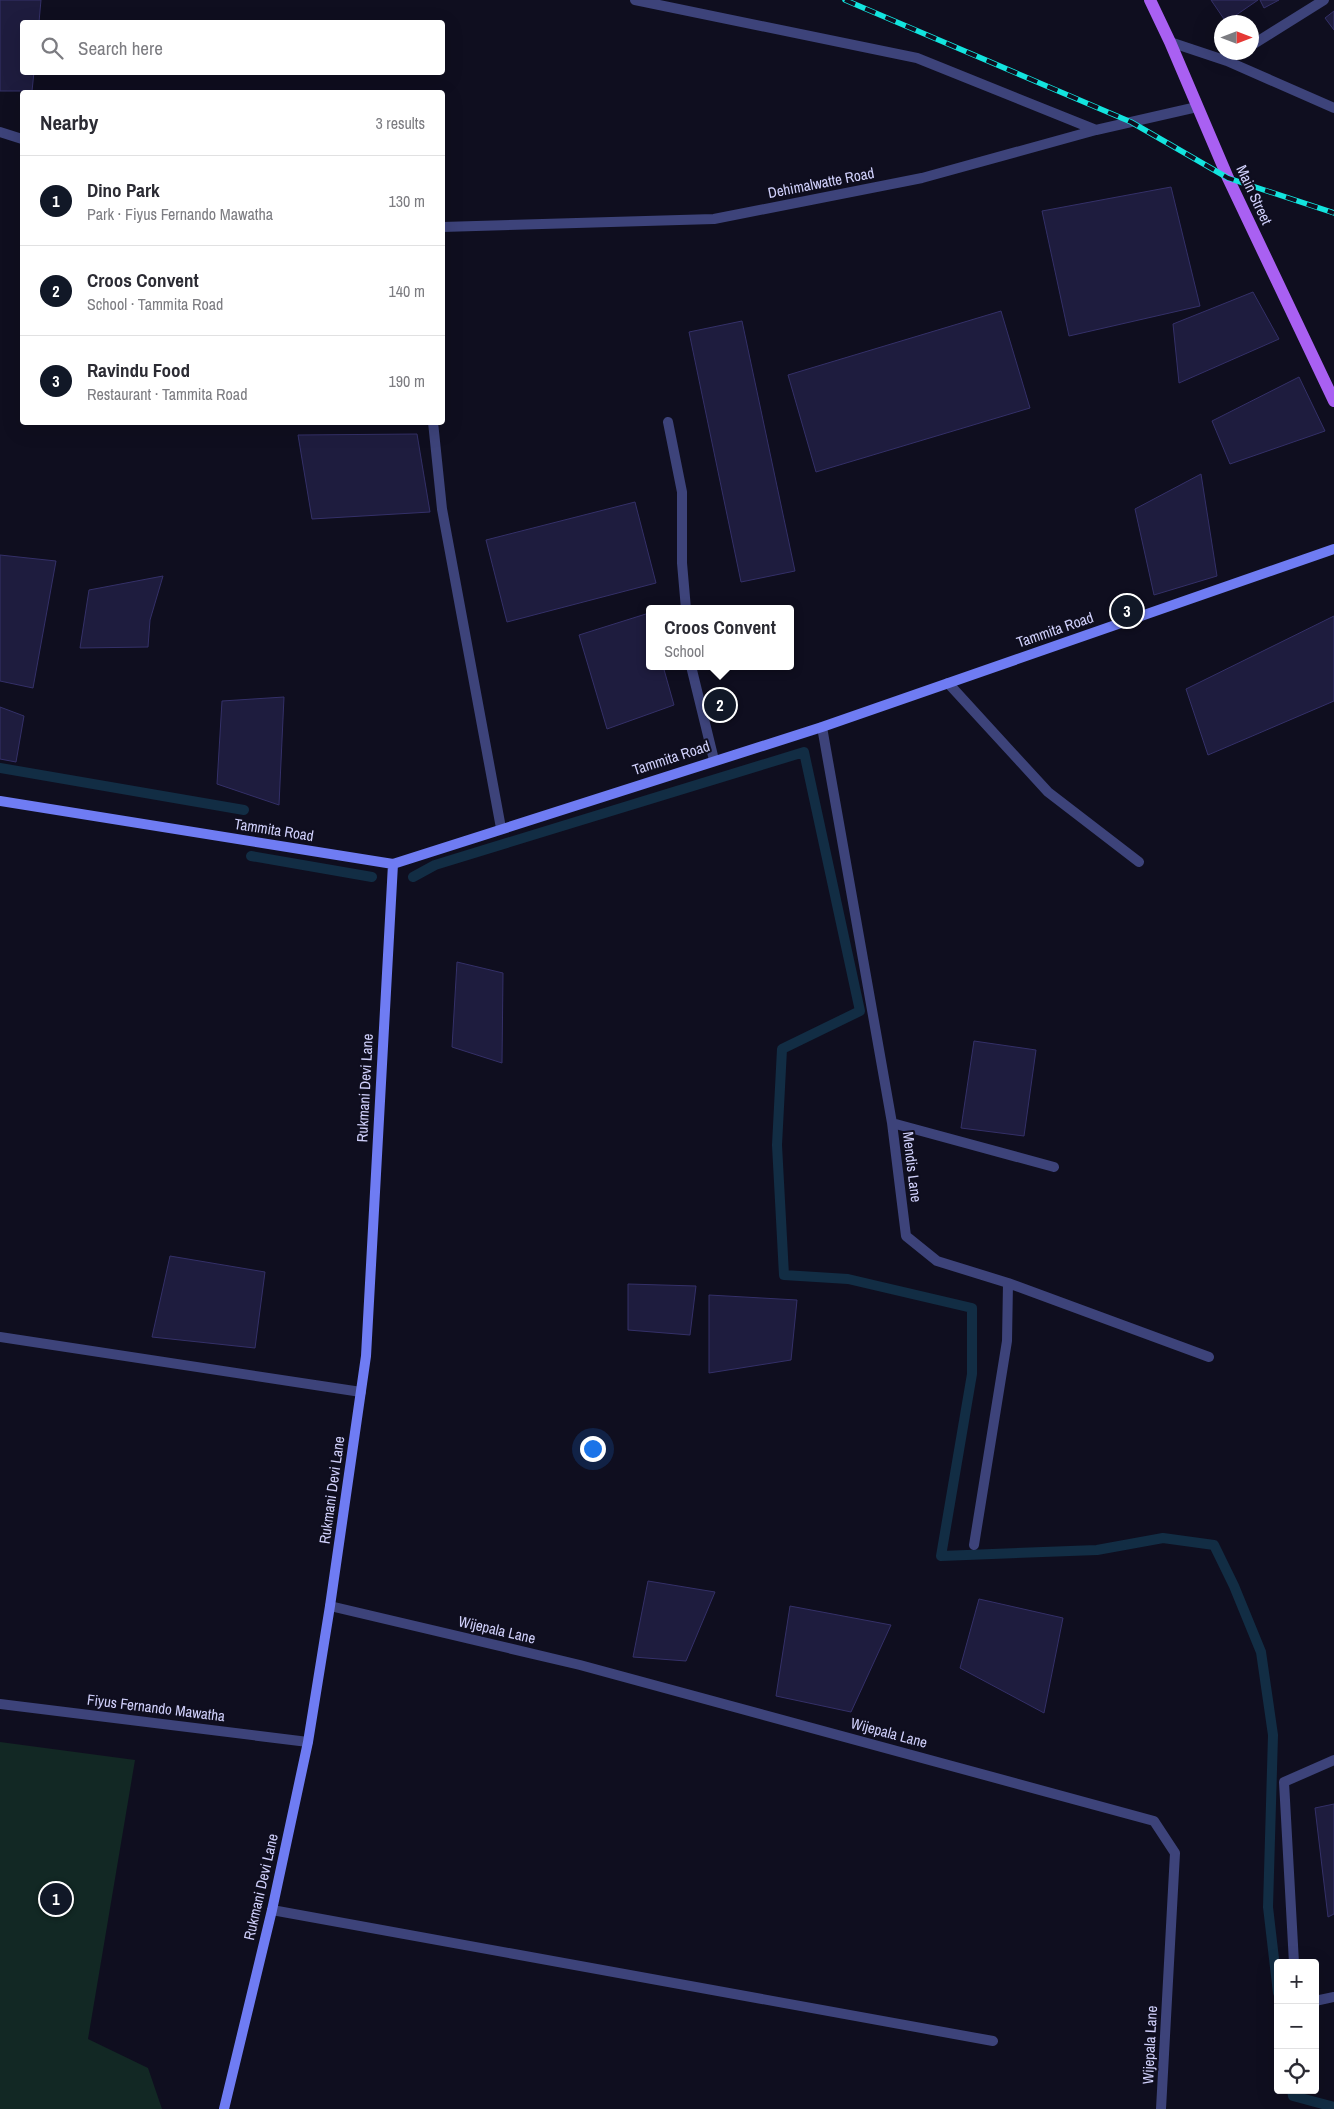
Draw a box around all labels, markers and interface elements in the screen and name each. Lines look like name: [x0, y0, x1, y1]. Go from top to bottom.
north arrow: [1214, 15, 1259, 60]
search box: [20, 20, 445, 75]
icon: search: [38, 34, 66, 62]
text: Search here: [78, 35, 163, 61]
text: Nearby: [40, 108, 98, 137]
text: 3 results: [375, 112, 425, 134]
street label: Dehimalwatte Road: [766, 162, 876, 203]
street label: Main Street: [1231, 162, 1278, 229]
text: Dino Park: [87, 177, 160, 203]
text: 1: [52, 190, 60, 212]
text: 130 m: [389, 190, 425, 212]
text: Park · Fiyus Fernando Mawatha: [87, 203, 273, 225]
text: Croos Convent: [87, 267, 199, 293]
text: 2: [52, 280, 60, 302]
text: 140 m: [389, 280, 425, 302]
text: School · Tammita Road: [87, 293, 223, 315]
text: Ravindu Food: [87, 357, 190, 383]
text: 3: [52, 370, 60, 392]
text: 190 m: [389, 370, 425, 392]
text: Restaurant · Tammita Road: [87, 383, 247, 405]
pin: 3: [1111, 592, 1143, 630]
popup: [646, 605, 794, 670]
street label: Tammita Road: [1013, 607, 1096, 653]
text: Croos Convent: [664, 614, 776, 640]
text: School: [664, 640, 704, 662]
pin: 2: [704, 686, 736, 724]
street label: Tammita Road: [629, 735, 712, 780]
street label: Tammita Road: [233, 813, 315, 846]
street label: Rukmani Devi Lane: [351, 1033, 378, 1143]
street label: Mendis Lane: [898, 1130, 927, 1204]
street label: Rukmani Devi Lane: [314, 1434, 349, 1545]
your location: [580, 1436, 606, 1462]
street label: Wijepala Lane: [456, 1610, 538, 1649]
street label: Fiyus Fernando Mawatha: [86, 1689, 226, 1726]
street label: Wijepala Lane: [848, 1712, 930, 1753]
street label: Rukmani Devi Lane: [238, 1831, 283, 1942]
pin: 1: [40, 1880, 72, 1918]
map controls: [1274, 1959, 1319, 2094]
button: +: [1274, 1959, 1319, 2004]
button: −: [1274, 2004, 1319, 2049]
street label: Wijepala Lane: [1137, 2005, 1162, 2085]
button: locate: [1274, 2049, 1319, 2094]

